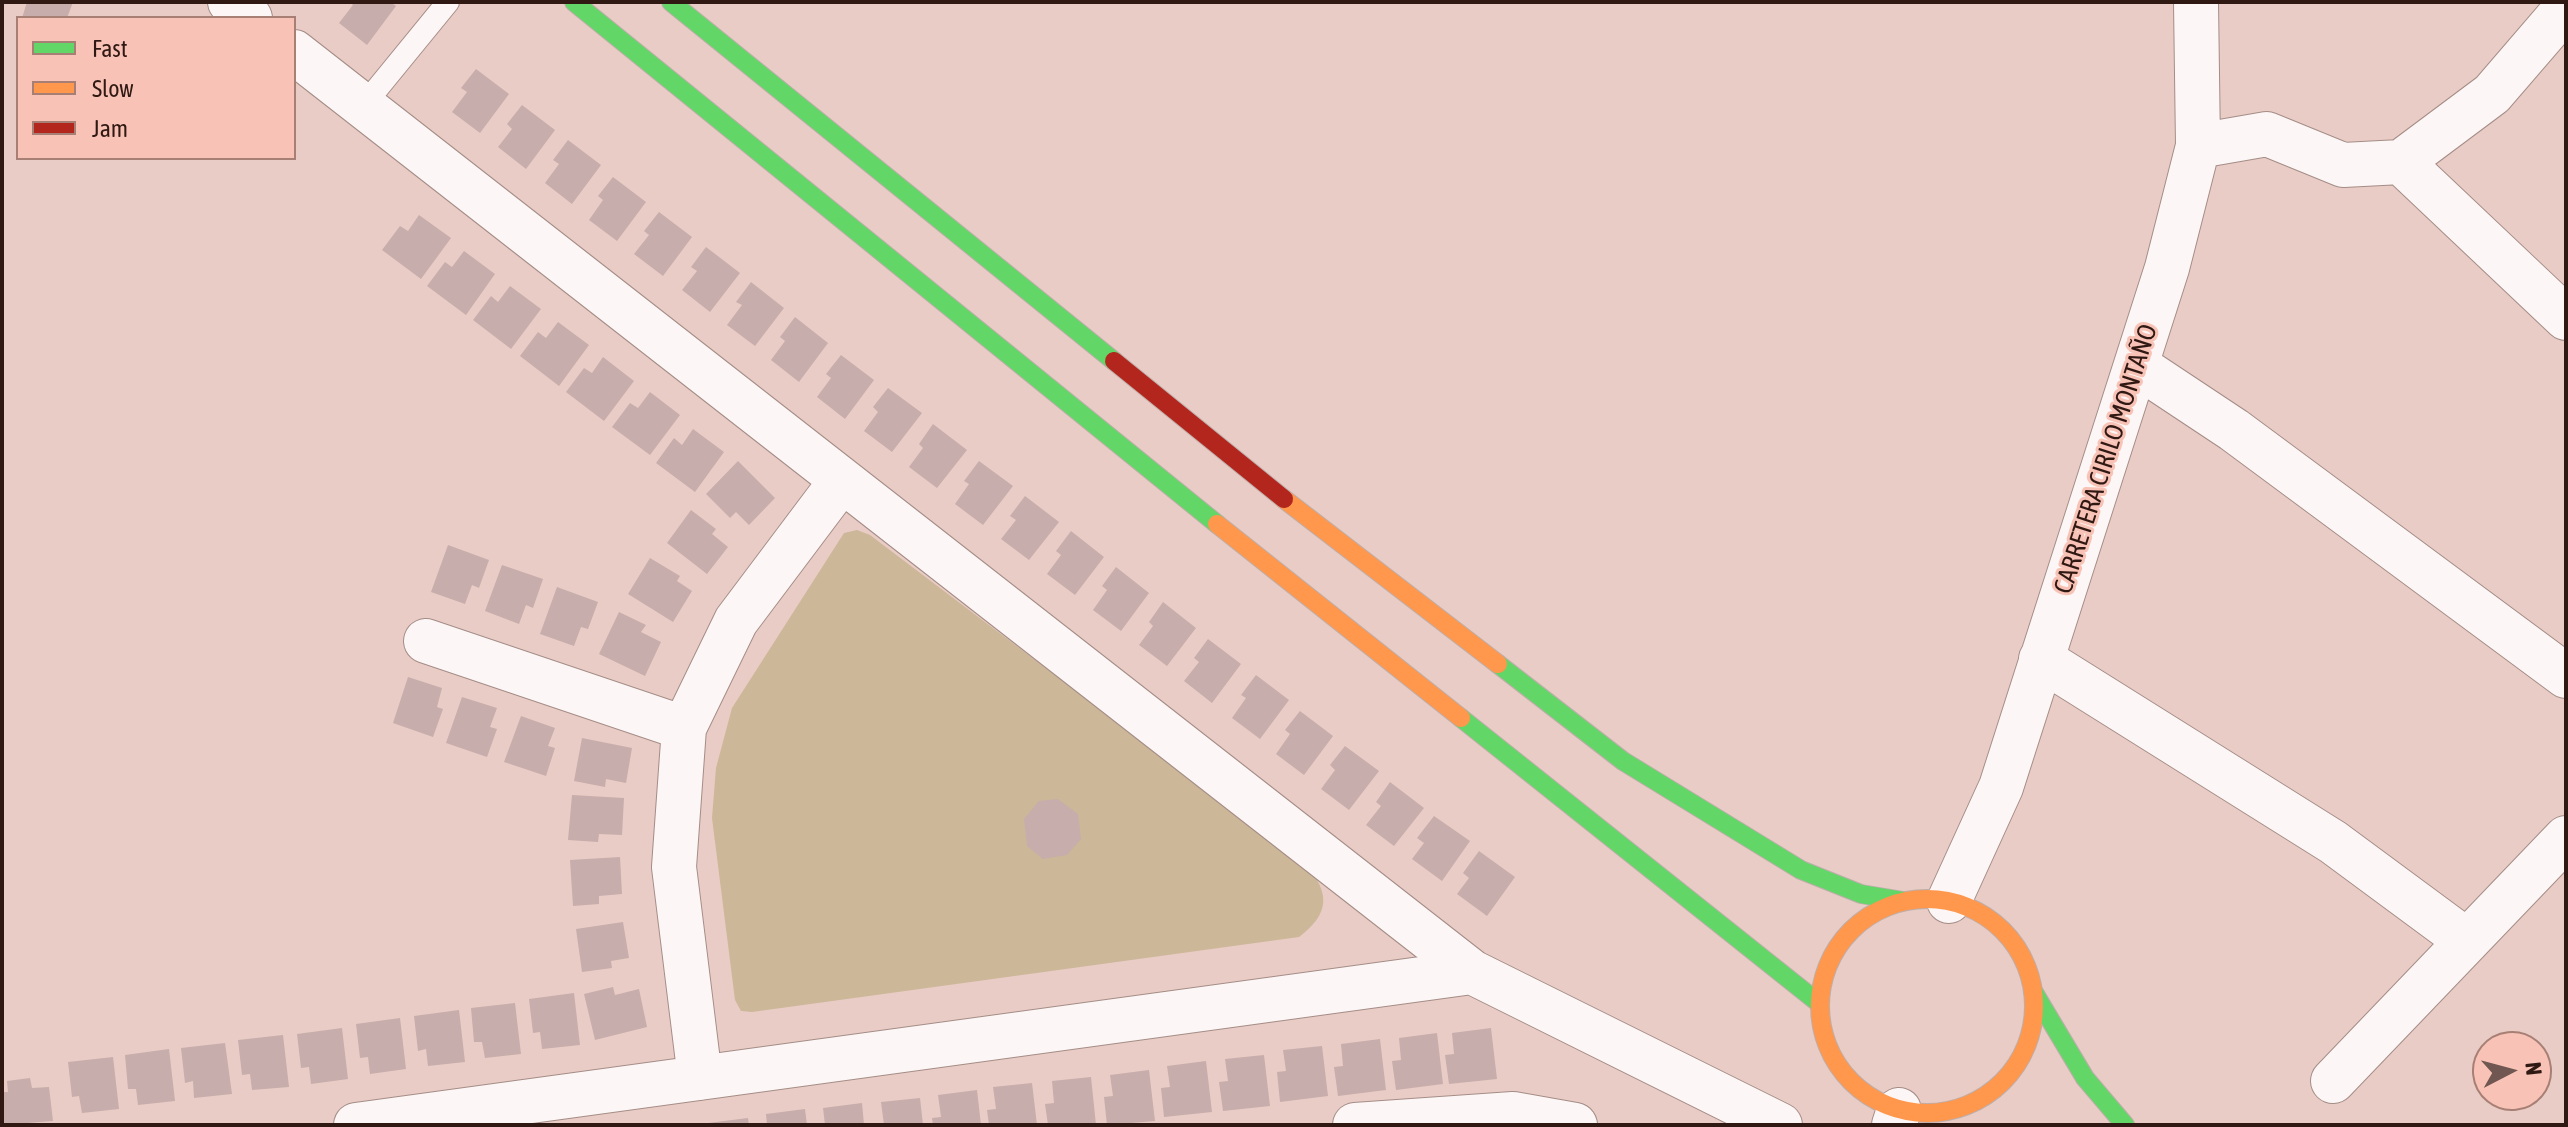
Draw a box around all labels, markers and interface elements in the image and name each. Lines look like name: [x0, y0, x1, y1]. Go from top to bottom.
legend: [16, 16, 296, 160]
text: Fast: [92, 35, 128, 62]
text: Slow: [92, 75, 134, 102]
text: Jam: [92, 115, 128, 142]
street label: CARRETERA CIRILO MONTAÑO: [2048, 320, 2164, 598]
north arrow: [2472, 1031, 2552, 1111]
text: N: [2520, 1061, 2547, 1077]

